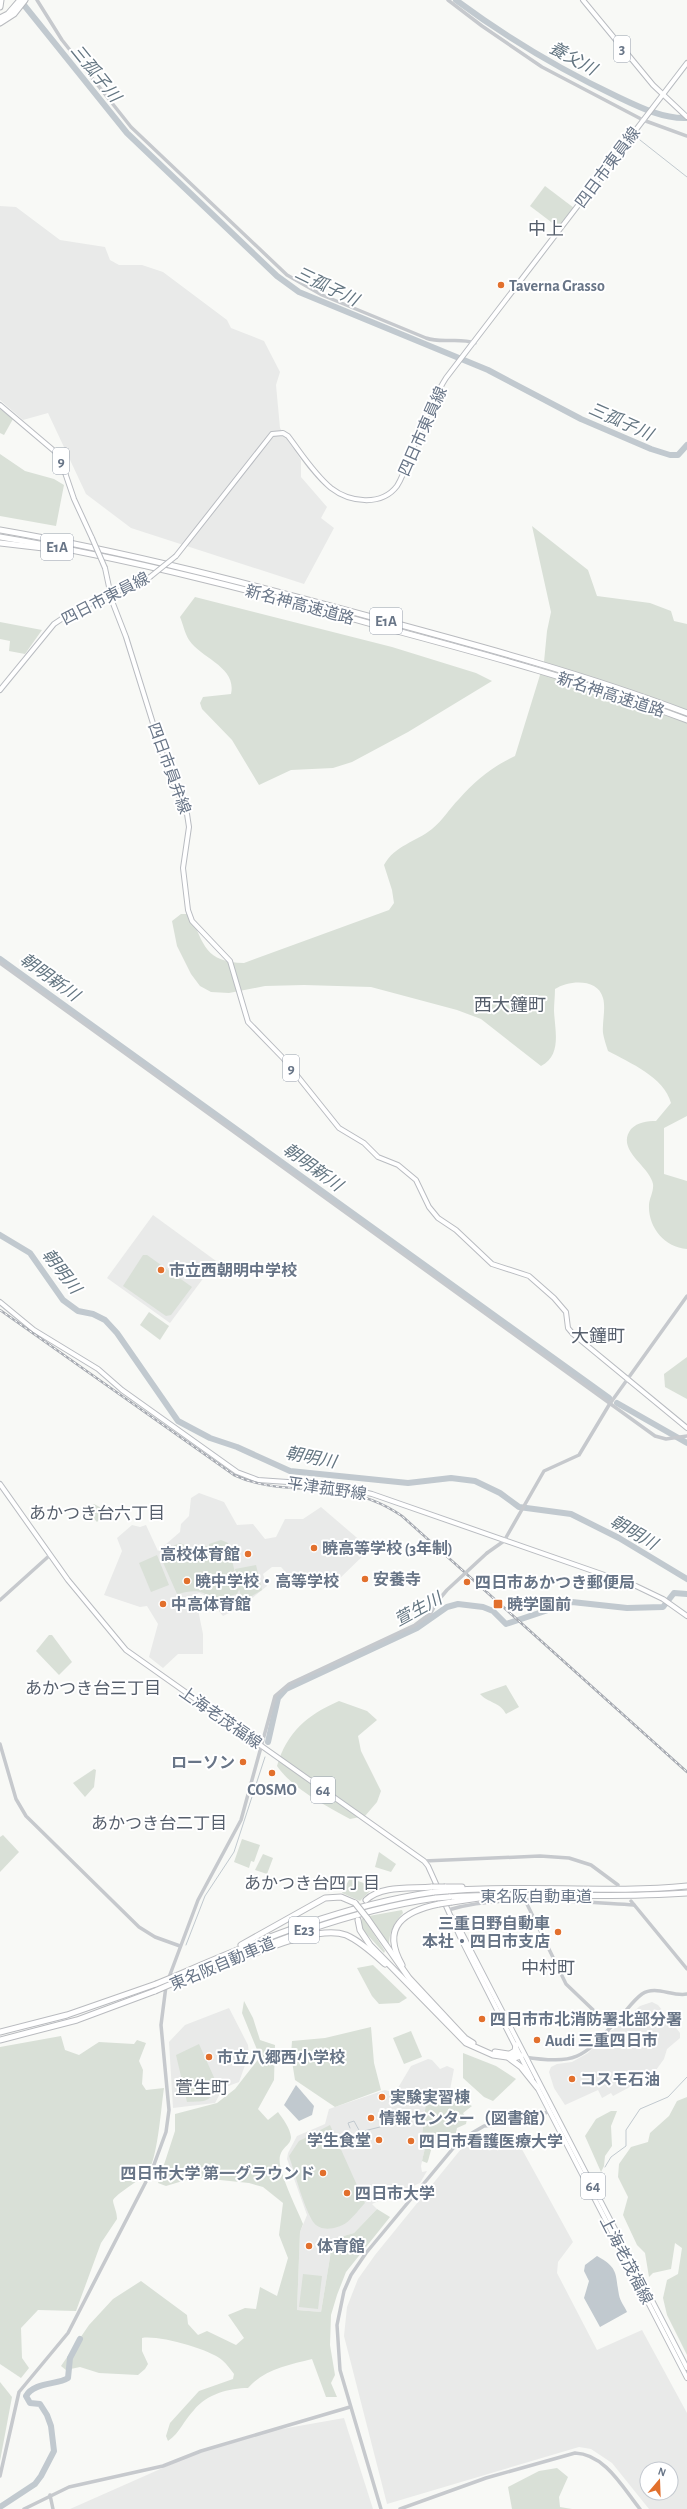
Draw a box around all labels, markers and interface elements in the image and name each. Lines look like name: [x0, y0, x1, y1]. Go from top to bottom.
road number: 3: [614, 36, 630, 62]
water label: 養父川: [546, 38, 601, 79]
water label: 三孤子川: [68, 41, 126, 107]
street label: 四日市東員線: [572, 124, 643, 211]
district label: 中上: [528, 220, 564, 239]
water label: 三孤子川: [292, 263, 363, 310]
place label: Taverna Grasso: [509, 278, 605, 294]
marker: Taverna Grasso: [496, 280, 506, 290]
street label: 四日市東員線: [395, 384, 450, 479]
water label: 三孤子川: [586, 399, 658, 444]
road number: 9: [53, 448, 69, 474]
road number: E1A: [41, 534, 73, 560]
street label: 四日市東員線: [59, 569, 152, 628]
street label: 新名神高速道路: [244, 582, 356, 627]
road number: E1A: [370, 608, 402, 634]
street label: 新名神高速道路: [555, 669, 667, 720]
street label: 四日市員弁線: [145, 720, 194, 816]
water label: 朝明新川: [17, 950, 84, 1005]
district label: 西大鐘町: [474, 995, 546, 1015]
road number: 9: [283, 1055, 299, 1081]
water label: 朝明新川: [280, 1140, 347, 1195]
water label: 朝明川: [39, 1245, 86, 1298]
place label: 市立西朝明中学校: [169, 1262, 297, 1279]
marker: 市立西朝明中学校: [156, 1265, 166, 1275]
district label: 大鐘町: [571, 1326, 625, 1346]
water label: 朝明川: [284, 1443, 340, 1471]
street label: 平津菰野線: [286, 1475, 368, 1502]
district label: あかつき台六丁目: [29, 1504, 165, 1522]
water label: 朝明川: [607, 1511, 662, 1554]
place label: 暁高等学校 (3年制): [322, 1539, 453, 1557]
marker: 暁高等学校 (3年制): [309, 1543, 319, 1553]
place label: 高校体育館: [160, 1546, 240, 1563]
marker: 高校体育館: [243, 1549, 253, 1559]
place label: 安養寺: [373, 1571, 421, 1588]
place label: 暁中学校・高等学校: [195, 1573, 339, 1590]
marker: 安養寺: [360, 1574, 370, 1584]
place label: 四日市あかつき郵便局: [475, 1574, 635, 1591]
marker: 暁中学校・高等学校: [182, 1576, 192, 1586]
marker: 四日市あかつき郵便局: [462, 1577, 472, 1587]
water label: 萱生川: [391, 1588, 446, 1629]
place label: 中高体育館: [171, 1596, 251, 1613]
place label: 暁学園前: [507, 1596, 571, 1613]
marker: 暁学園前: [492, 1598, 504, 1610]
marker: 中高体育館: [158, 1599, 168, 1609]
district label: あかつき台三丁目: [25, 1679, 161, 1697]
street label: 上海老茂福線: [177, 1683, 265, 1752]
place label: ローソン: [171, 1755, 235, 1771]
marker: ローソン: [238, 1757, 248, 1767]
marker: COSMO: [267, 1768, 277, 1778]
road number: 64: [311, 1777, 335, 1803]
place label: COSMO: [247, 1782, 297, 1798]
district label: あかつき台二丁目: [91, 1814, 227, 1832]
district label: あかつき台四丁目: [244, 1874, 380, 1892]
street label: 東名阪自動車道: [480, 1888, 592, 1905]
place label: 三重日野自動車 本社・四日市支店: [422, 1915, 550, 1950]
road number: E23: [289, 1917, 319, 1943]
marker: 三重日野自動車 本社・四日市支店: [553, 1927, 563, 1937]
street label: 東名阪自動車道: [167, 1934, 277, 1993]
district label: 中村町: [521, 1958, 575, 1978]
place label: 四日市市北消防署北部分署: [490, 2011, 682, 2028]
marker: 四日市市北消防署北部分署: [477, 2014, 487, 2024]
place label: Audi 三重四日市: [545, 2032, 658, 2049]
marker: Audi 三重四日市: [532, 2035, 542, 2045]
place label: 市立八郷西小学校: [217, 2049, 345, 2066]
marker: 市立八郷西小学校: [204, 2052, 214, 2062]
place label: コスモ石油: [580, 2071, 660, 2088]
marker: コスモ石油: [567, 2074, 577, 2084]
district label: 萱生町: [175, 2079, 229, 2098]
place label: 実験実習棟: [390, 2088, 470, 2106]
marker: 実験実習棟: [377, 2092, 387, 2102]
place label: 情報センター（図書館）: [379, 2110, 555, 2127]
marker: 情報センター（図書館）: [366, 2113, 376, 2123]
place label: 学生食堂: [307, 2132, 371, 2149]
place label: 四日市看護医療大学: [419, 2133, 563, 2150]
marker: 学生食堂: [374, 2135, 384, 2145]
marker: 四日市看護医療大学: [406, 2136, 416, 2146]
place label: 四日市大学 第一グラウンド: [121, 2164, 315, 2182]
marker: 四日市大学 第一グラウンド: [318, 2168, 328, 2178]
road number: 64: [581, 2173, 605, 2199]
place label: 四日市大学: [355, 2185, 435, 2202]
marker: 四日市大学: [342, 2188, 352, 2198]
street label: 上海老茂福線: [597, 2214, 656, 2307]
place label: 体育館: [317, 2238, 365, 2255]
marker: 体育館: [304, 2241, 314, 2251]
north arrow: [639, 2461, 679, 2501]
text: N: [657, 2466, 668, 2478]

